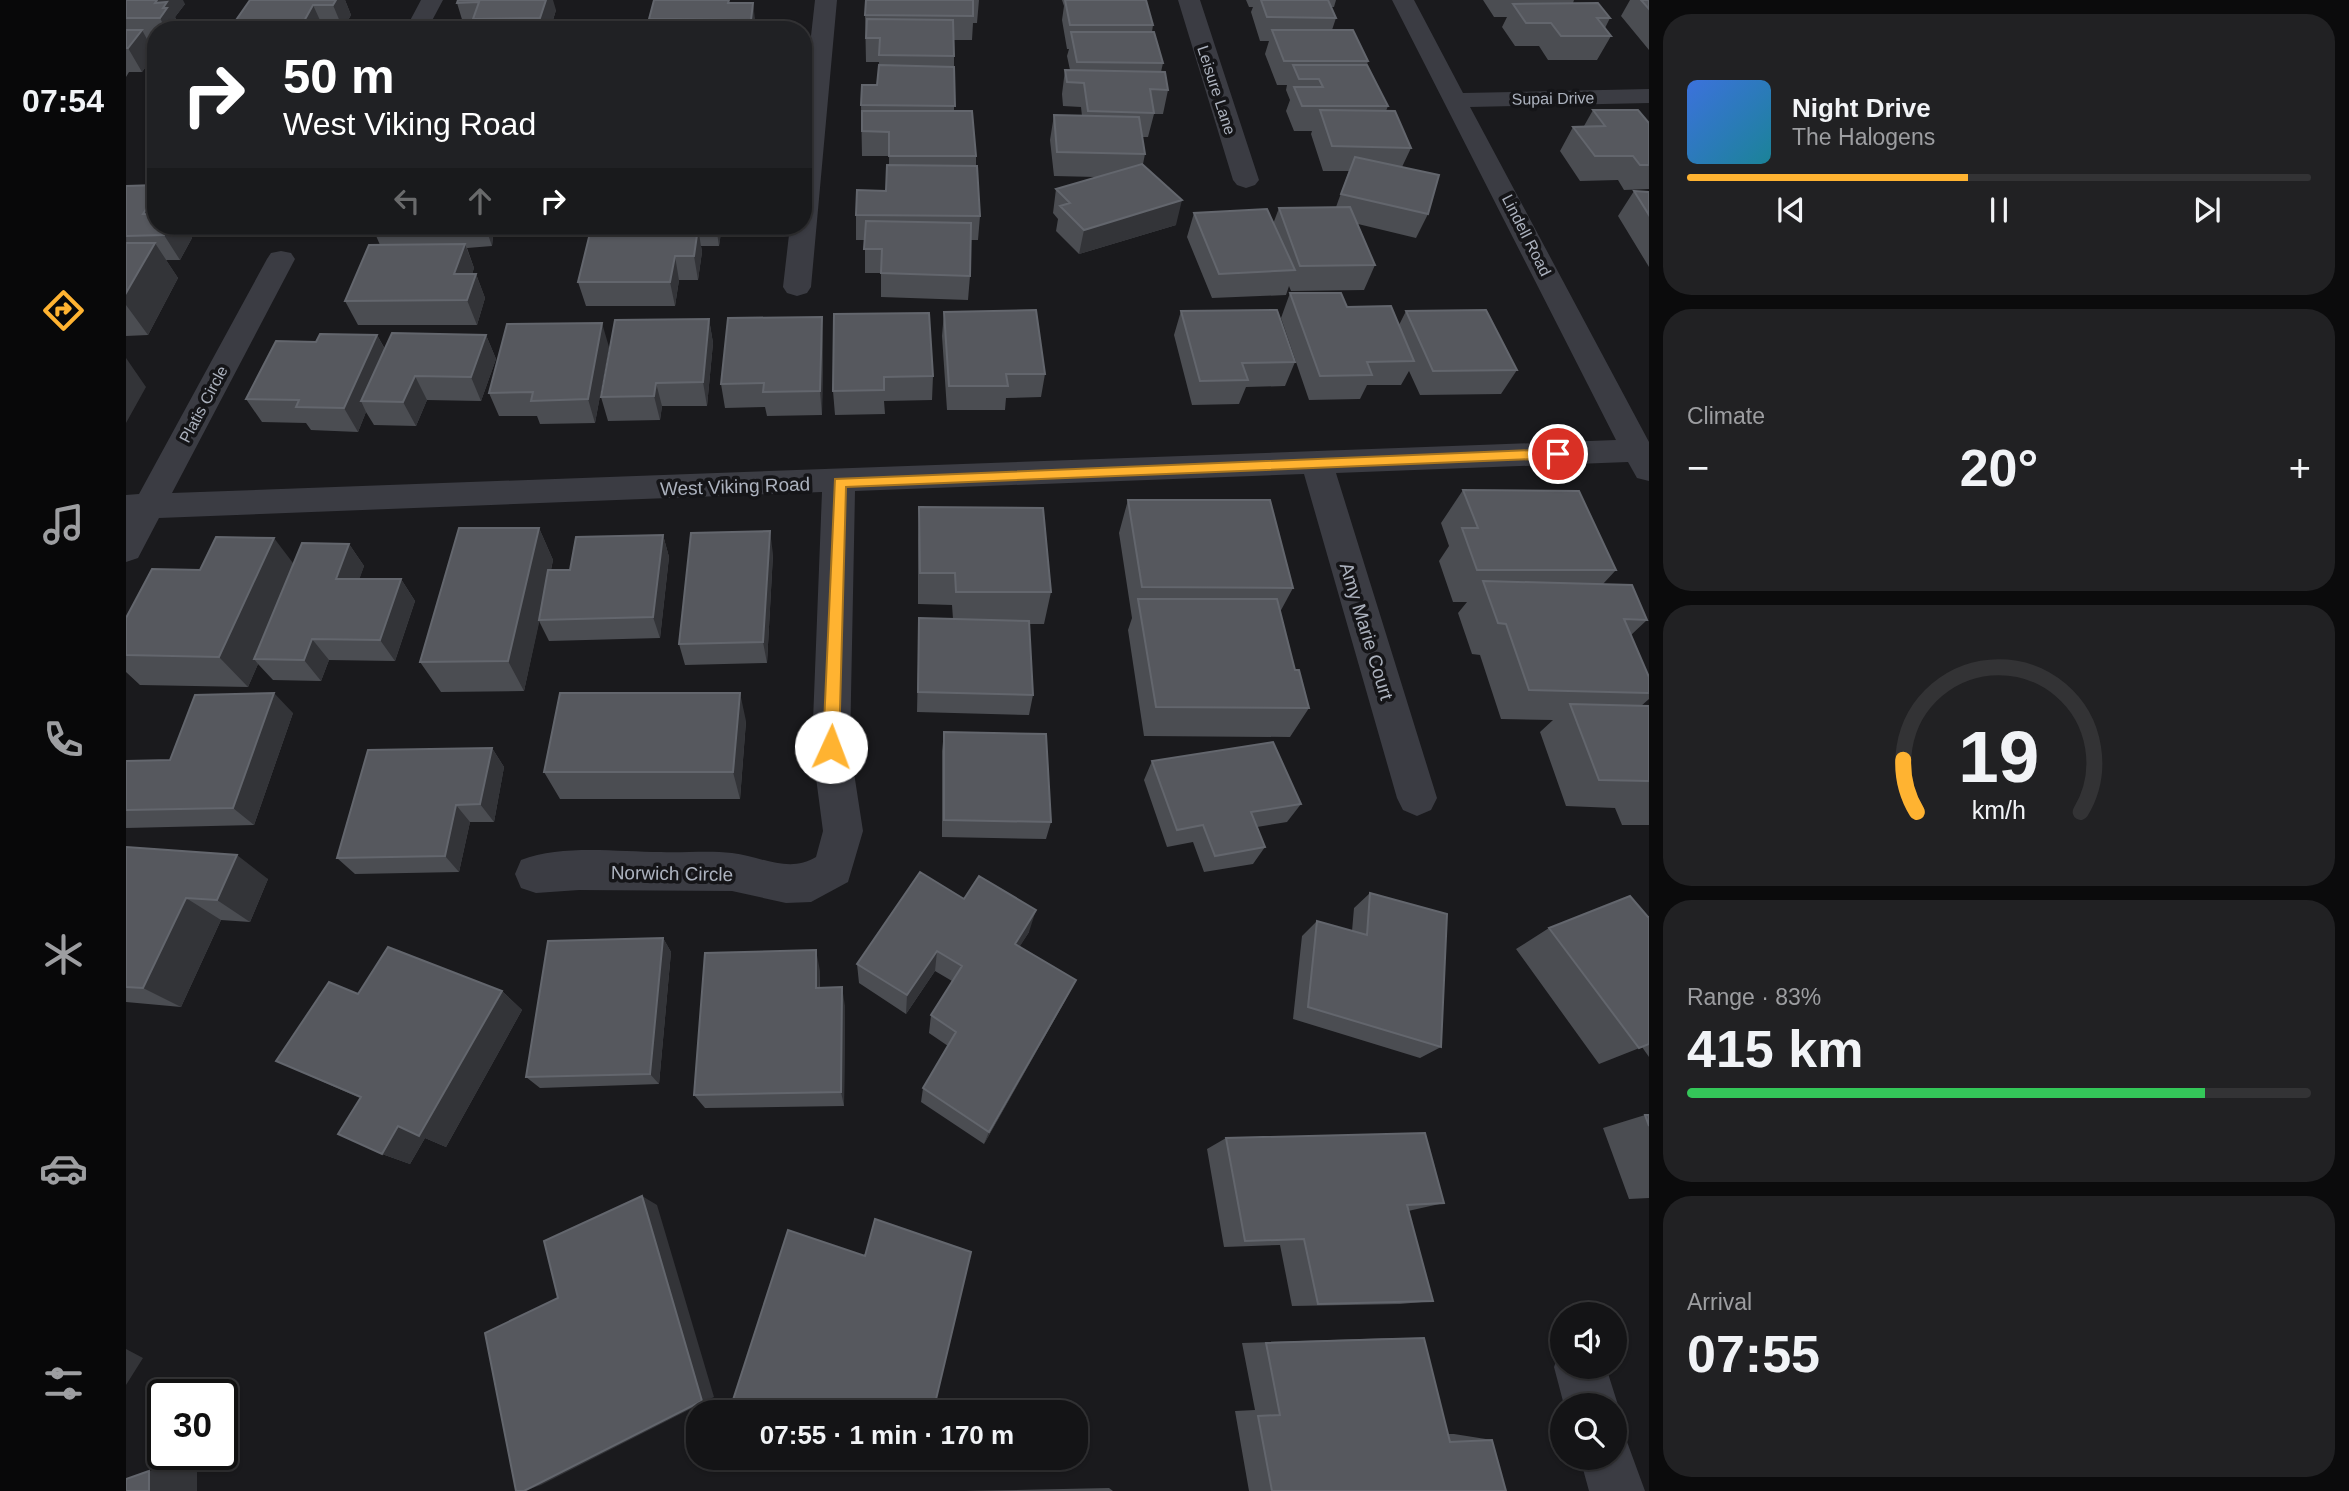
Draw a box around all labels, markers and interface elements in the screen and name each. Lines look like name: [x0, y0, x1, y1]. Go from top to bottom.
street label: Leisure Lane: [1194, 44, 1239, 137]
icon: right: [168, 49, 259, 140]
text: 50 m: [283, 49, 395, 103]
text: 07:54: [22, 83, 104, 119]
street label: Supai Drive: [1512, 89, 1595, 108]
text: Night Drive: [1792, 93, 1931, 123]
text: West Viking Road: [283, 106, 536, 142]
text: The Halogens: [1792, 124, 1935, 150]
icon: left: [388, 182, 426, 220]
icon: ahead: [461, 182, 499, 220]
icon: right: [534, 182, 572, 220]
icon: previous: [1772, 191, 1810, 229]
icon: pause: [1980, 191, 2018, 229]
icon: next: [2188, 191, 2226, 229]
street label: Lindell Road: [1499, 192, 1554, 279]
icon: directions: [39, 286, 88, 335]
street label: Platis Circle: [176, 363, 231, 446]
text: Climate: [1687, 403, 1765, 429]
pin: [1528, 424, 1588, 484]
icon: arrive: [1539, 435, 1577, 473]
text: 20°: [1960, 439, 2038, 497]
text: −: [1687, 447, 1709, 489]
text: +: [2289, 447, 2311, 489]
street label: West Viking Road: [660, 473, 811, 500]
icon: music: [39, 500, 88, 549]
street label: Amy Marie Court: [1336, 560, 1398, 703]
position arrow: [794, 710, 868, 784]
icon: phone: [39, 715, 88, 764]
text: 19: [1959, 716, 2039, 797]
text: km/h: [1972, 795, 2026, 823]
street label: Norwich Circle: [611, 862, 733, 885]
icon: climate: [39, 930, 88, 979]
text: Range · 83%: [1687, 984, 1821, 1010]
text: 415 km: [1687, 1020, 1863, 1078]
icon: car: [39, 1144, 88, 1193]
text: Arrival: [1687, 1289, 1752, 1315]
map controls: [1550, 1302, 1627, 1470]
button: sound: [1550, 1302, 1627, 1379]
text: 07:55: [1687, 1325, 1820, 1383]
icon: filters: [39, 1359, 88, 1408]
speed limit sign: 30: [147, 1379, 238, 1470]
button: search: [1550, 1393, 1627, 1470]
text: 07:55 · 1 min · 170 m: [760, 1420, 1014, 1450]

